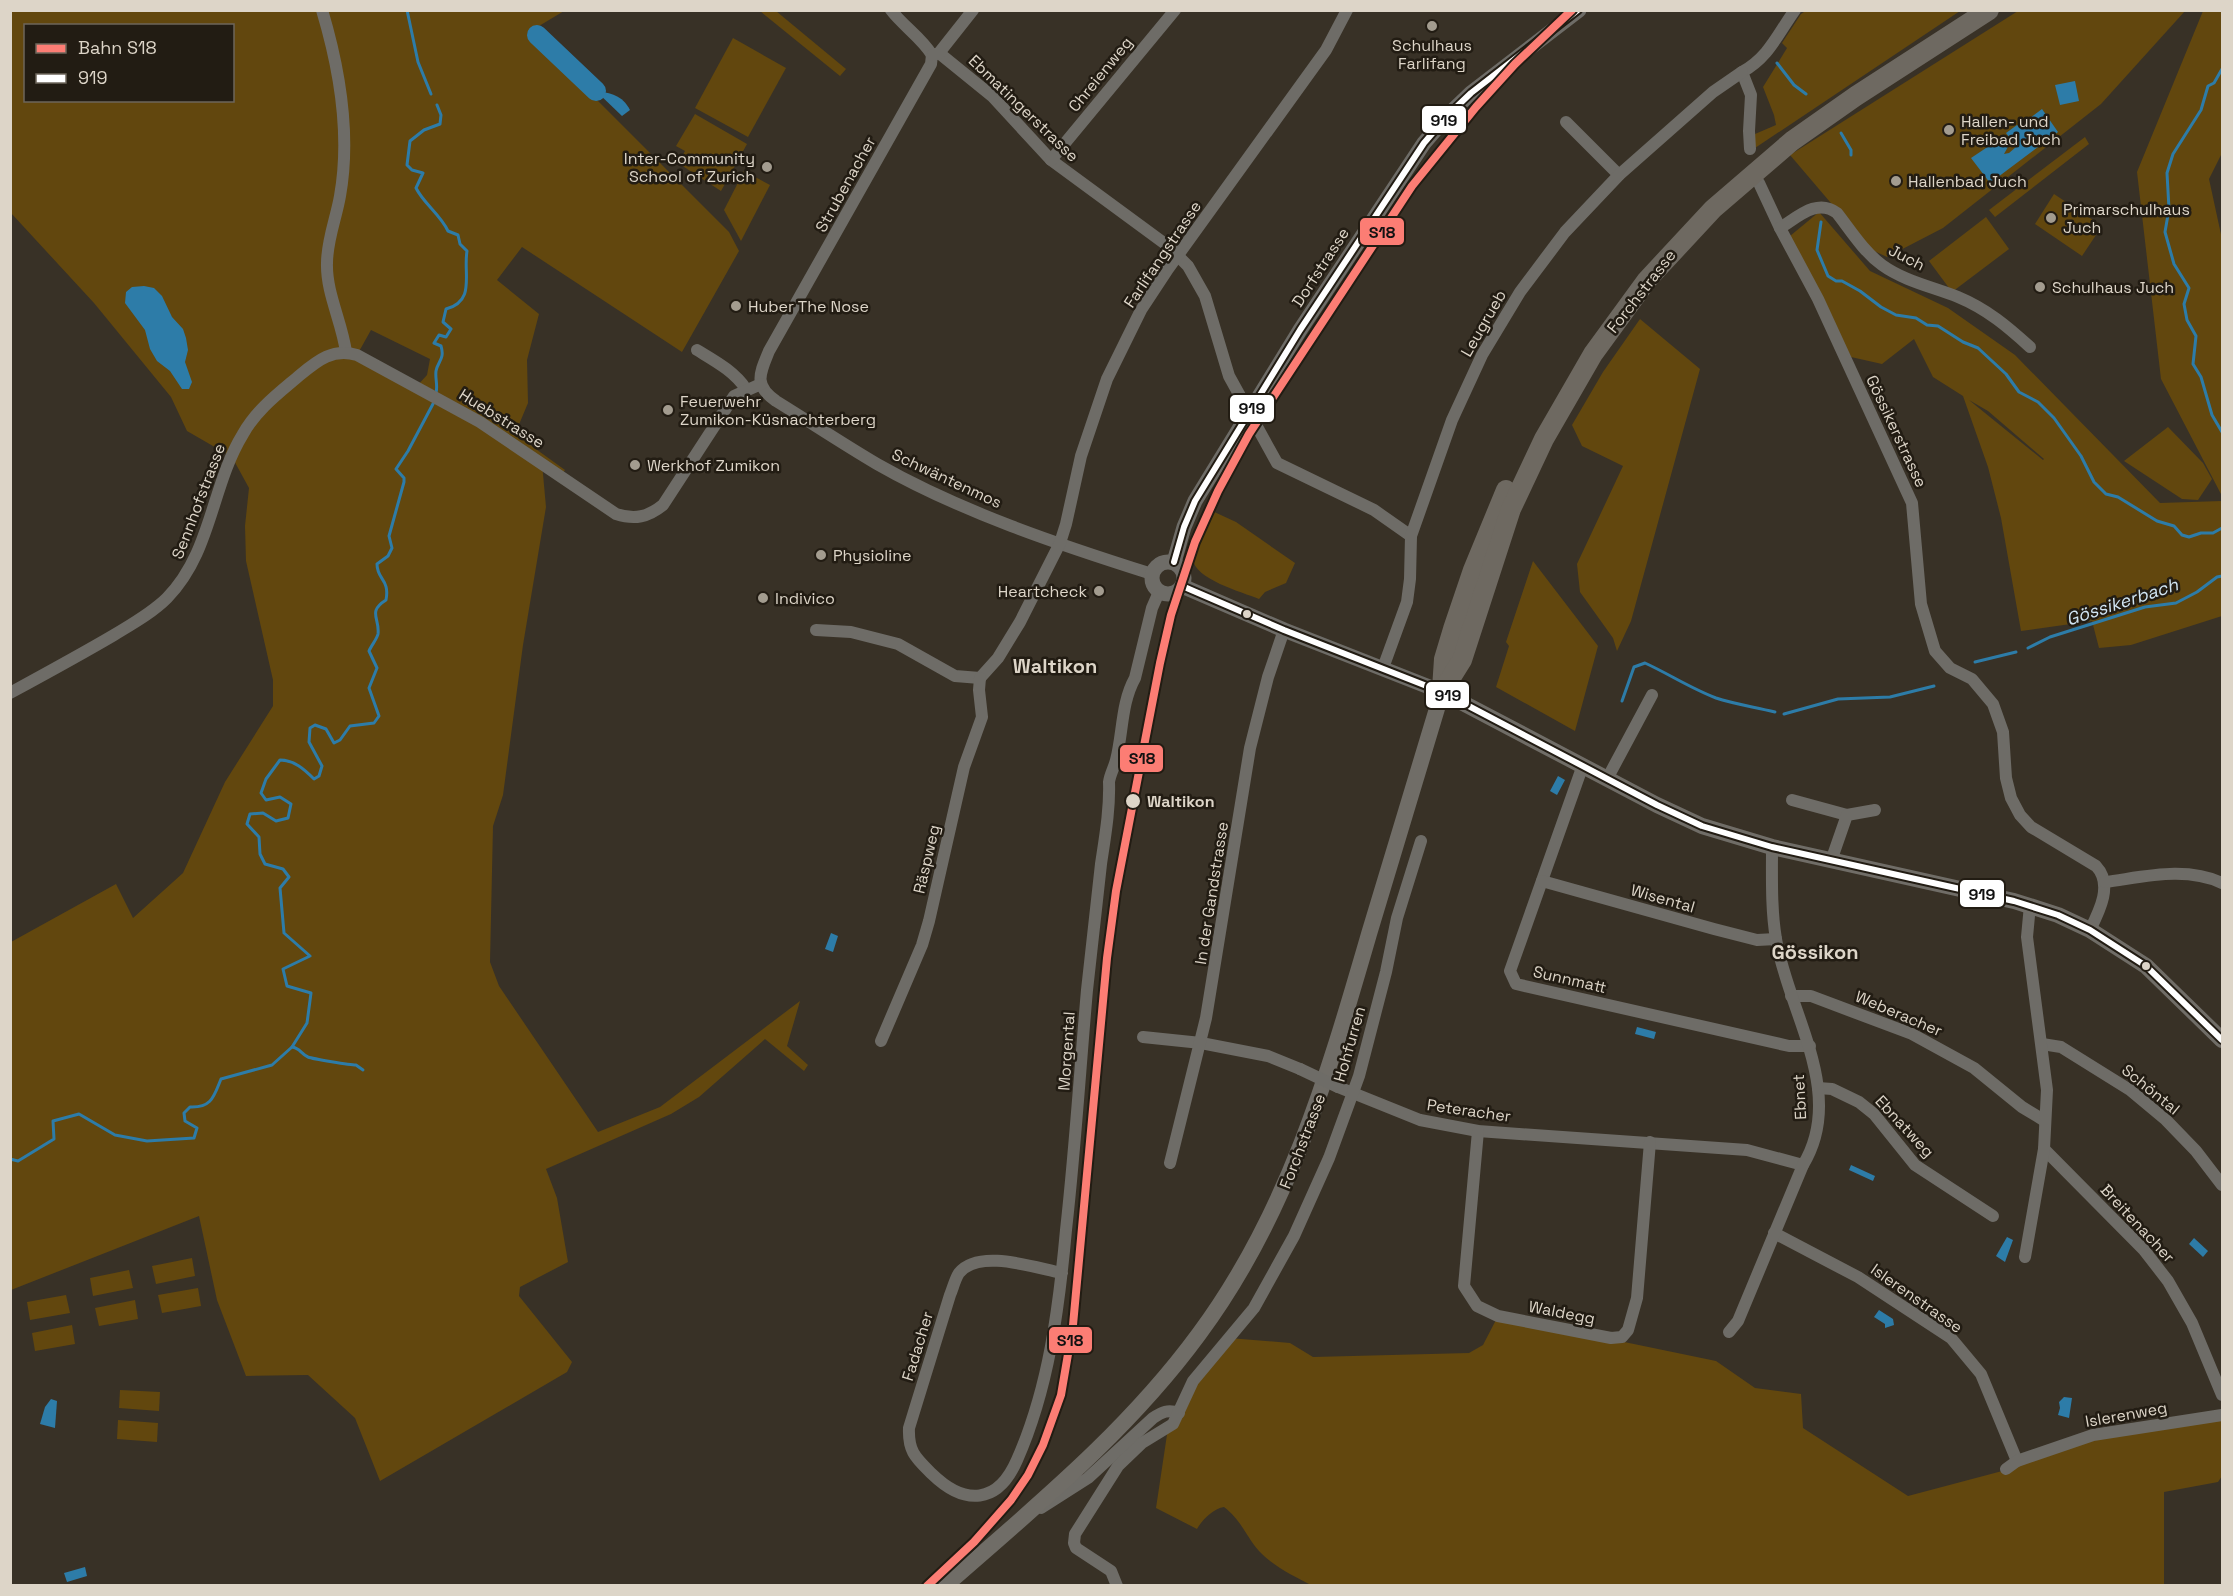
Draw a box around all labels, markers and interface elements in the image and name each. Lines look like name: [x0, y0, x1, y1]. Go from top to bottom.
marker: Schulhaus Farlifang: [1425, 19, 1439, 33]
legend: [24, 24, 234, 102]
street label: Chreienweg: [1064, 32, 1137, 116]
place label: Schulhaus Farlifang: [1392, 35, 1472, 74]
text: Bahn S18: [78, 36, 157, 59]
street label: Ebmatingerstrasse: [964, 50, 1083, 166]
text: 919: [78, 66, 108, 89]
line badge: 919: [1421, 105, 1467, 134]
text: 919: [1430, 110, 1458, 131]
place label: Hallen- und Freibad Juch: [1961, 111, 2061, 150]
marker: Hallen- und Freibad Juch: [1942, 123, 1956, 137]
street label: Strubenacher: [810, 133, 880, 236]
place label: Inter-Community School of Zurich: [624, 148, 755, 187]
marker: Inter-Community School of Zurich: [760, 160, 774, 174]
place label: Hallenbad Juch: [1908, 171, 2027, 192]
marker: Hallenbad Juch: [1889, 174, 1903, 188]
street label: Farlifangstrasse: [1119, 197, 1206, 312]
place label: Primarschulhaus Juch: [2063, 199, 2190, 238]
marker: Primarschulhaus Juch: [2044, 211, 2058, 225]
line badge: S18: [1359, 217, 1405, 246]
text: S18: [1369, 222, 1396, 243]
street label: Dorfstrasse: [1287, 224, 1354, 311]
street label: Juch: [1885, 239, 1929, 275]
street label: Forchstrasse: [1602, 245, 1681, 337]
place label: Schulhaus Juch: [2052, 277, 2174, 298]
marker: Schulhaus Juch: [2033, 280, 2047, 294]
street label: Leugrueb: [1456, 286, 1511, 360]
place label: Huber The Nose: [748, 296, 869, 317]
marker: Huber The Nose: [729, 299, 743, 313]
street label: Gössikerstrasse: [1861, 372, 1932, 491]
street label: Huebstrasse: [455, 384, 548, 453]
place label: Feuerwehr Zumikon-Küsnachterberg: [680, 391, 876, 430]
line badge: 919: [1229, 394, 1275, 423]
text: 919: [1238, 398, 1266, 419]
marker: Feuerwehr Zumikon-Küsnachterberg: [661, 403, 675, 417]
street label: Sennhofstrasse: [167, 440, 230, 562]
street label: Schwäntenmos: [888, 444, 1005, 513]
place label: Werkhof Zumikon: [647, 455, 780, 476]
marker: Werkhof Zumikon: [628, 458, 642, 472]
place label: Physioline: [833, 545, 911, 566]
marker: Physioline: [814, 548, 828, 562]
water label: Gössikerbach: [2063, 572, 2182, 630]
place label: Heartcheck: [998, 581, 1087, 602]
marker: Heartcheck: [1092, 584, 1106, 598]
place label: Indivico: [775, 588, 835, 609]
marker: Indivico: [756, 591, 770, 605]
unlabelled marker: [1241, 608, 1253, 620]
district label: Waltikon: [1013, 653, 1097, 679]
line badge: 919: [1425, 681, 1470, 709]
text: 919: [1434, 685, 1462, 706]
line badge: S18: [1119, 744, 1164, 773]
text: S18: [1129, 748, 1156, 769]
place label: Waltikon: [1147, 791, 1215, 812]
marker: Waltikon: [1124, 792, 1142, 810]
street label: In der Gandstrasse: [1190, 820, 1233, 966]
street label: Räspweg: [908, 823, 945, 896]
street label: Wisental: [1628, 879, 1697, 918]
line badge: 919: [1959, 879, 2005, 908]
text: 919: [1968, 884, 1996, 905]
district label: Gössikon: [1772, 939, 1859, 965]
unlabelled marker: [2140, 960, 2152, 972]
street label: Sunnmatt: [1531, 961, 1609, 998]
street label: Weberacher: [1852, 986, 1946, 1041]
street label: Hohfurren: [1329, 1004, 1370, 1084]
street label: Morgental: [1053, 1011, 1080, 1091]
street label: Schöntal: [2117, 1059, 2184, 1119]
street label: Ebnet: [1788, 1074, 1811, 1120]
street label: Forchstrasse: [1275, 1091, 1330, 1192]
street label: Ebnatweg: [1871, 1091, 1939, 1162]
street label: Peteracher: [1426, 1094, 1512, 1127]
street label: Breitenacher: [2096, 1180, 2179, 1267]
street label: Islerenstrasse: [1867, 1259, 1967, 1338]
street label: Waldegg: [1527, 1296, 1597, 1329]
street label: Fadacher: [897, 1309, 938, 1383]
line badge: S18: [1048, 1326, 1093, 1354]
text: S18: [1057, 1330, 1084, 1351]
street label: Islerenweg: [2083, 1397, 2169, 1432]

